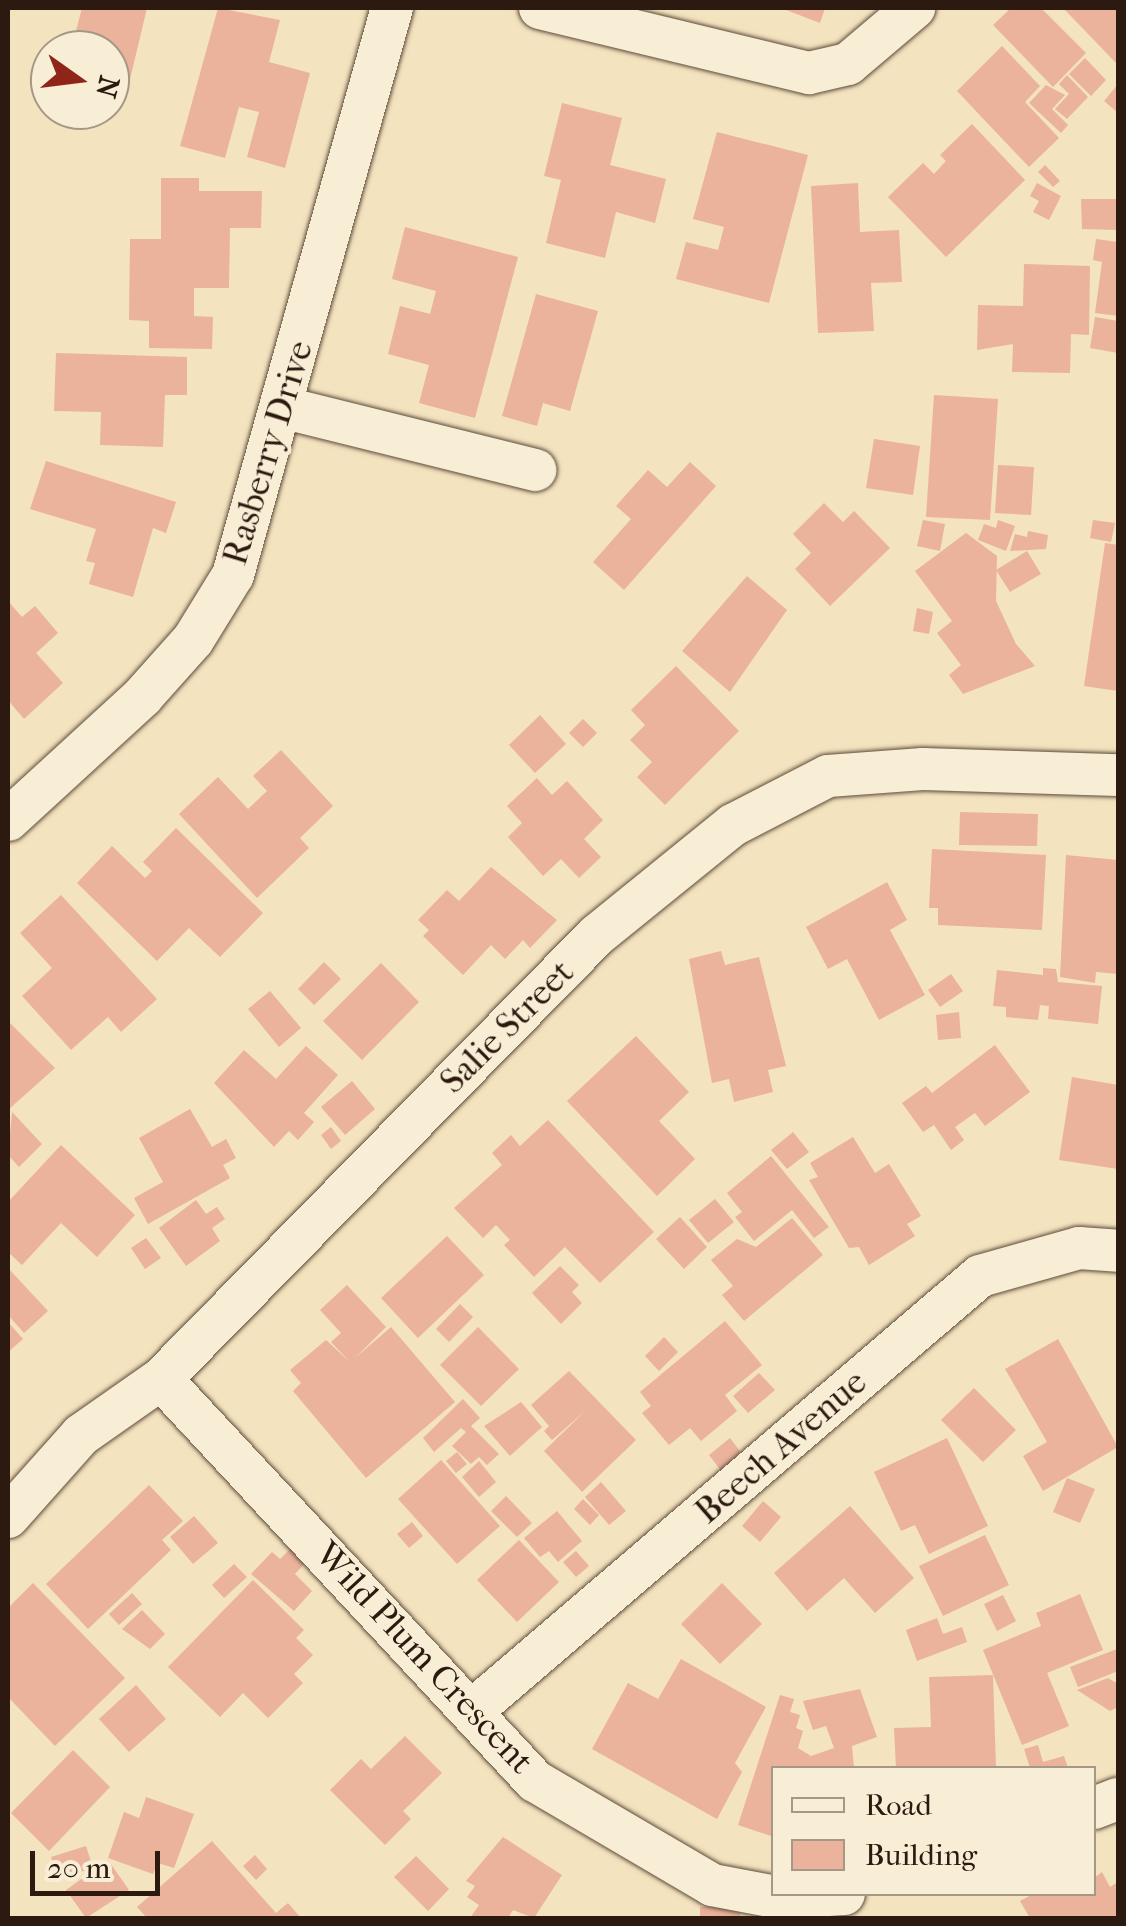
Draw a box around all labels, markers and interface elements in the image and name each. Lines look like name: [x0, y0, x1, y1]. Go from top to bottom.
north arrow: [30, 30, 130, 130]
text: N: [89, 73, 126, 101]
street label: Rasberry Drive: [214, 336, 322, 570]
street label: Salie Street: [432, 952, 582, 1102]
street label: Beech Avenue: [687, 1361, 875, 1533]
street label: Wild Plum Crescent: [306, 1534, 542, 1782]
legend: [771, 1766, 1096, 1896]
text: Road: [865, 1788, 932, 1823]
scale bar: [35, 1831, 165, 1893]
text: Building: [865, 1838, 977, 1873]
text: 20 m: [47, 1851, 110, 1886]

